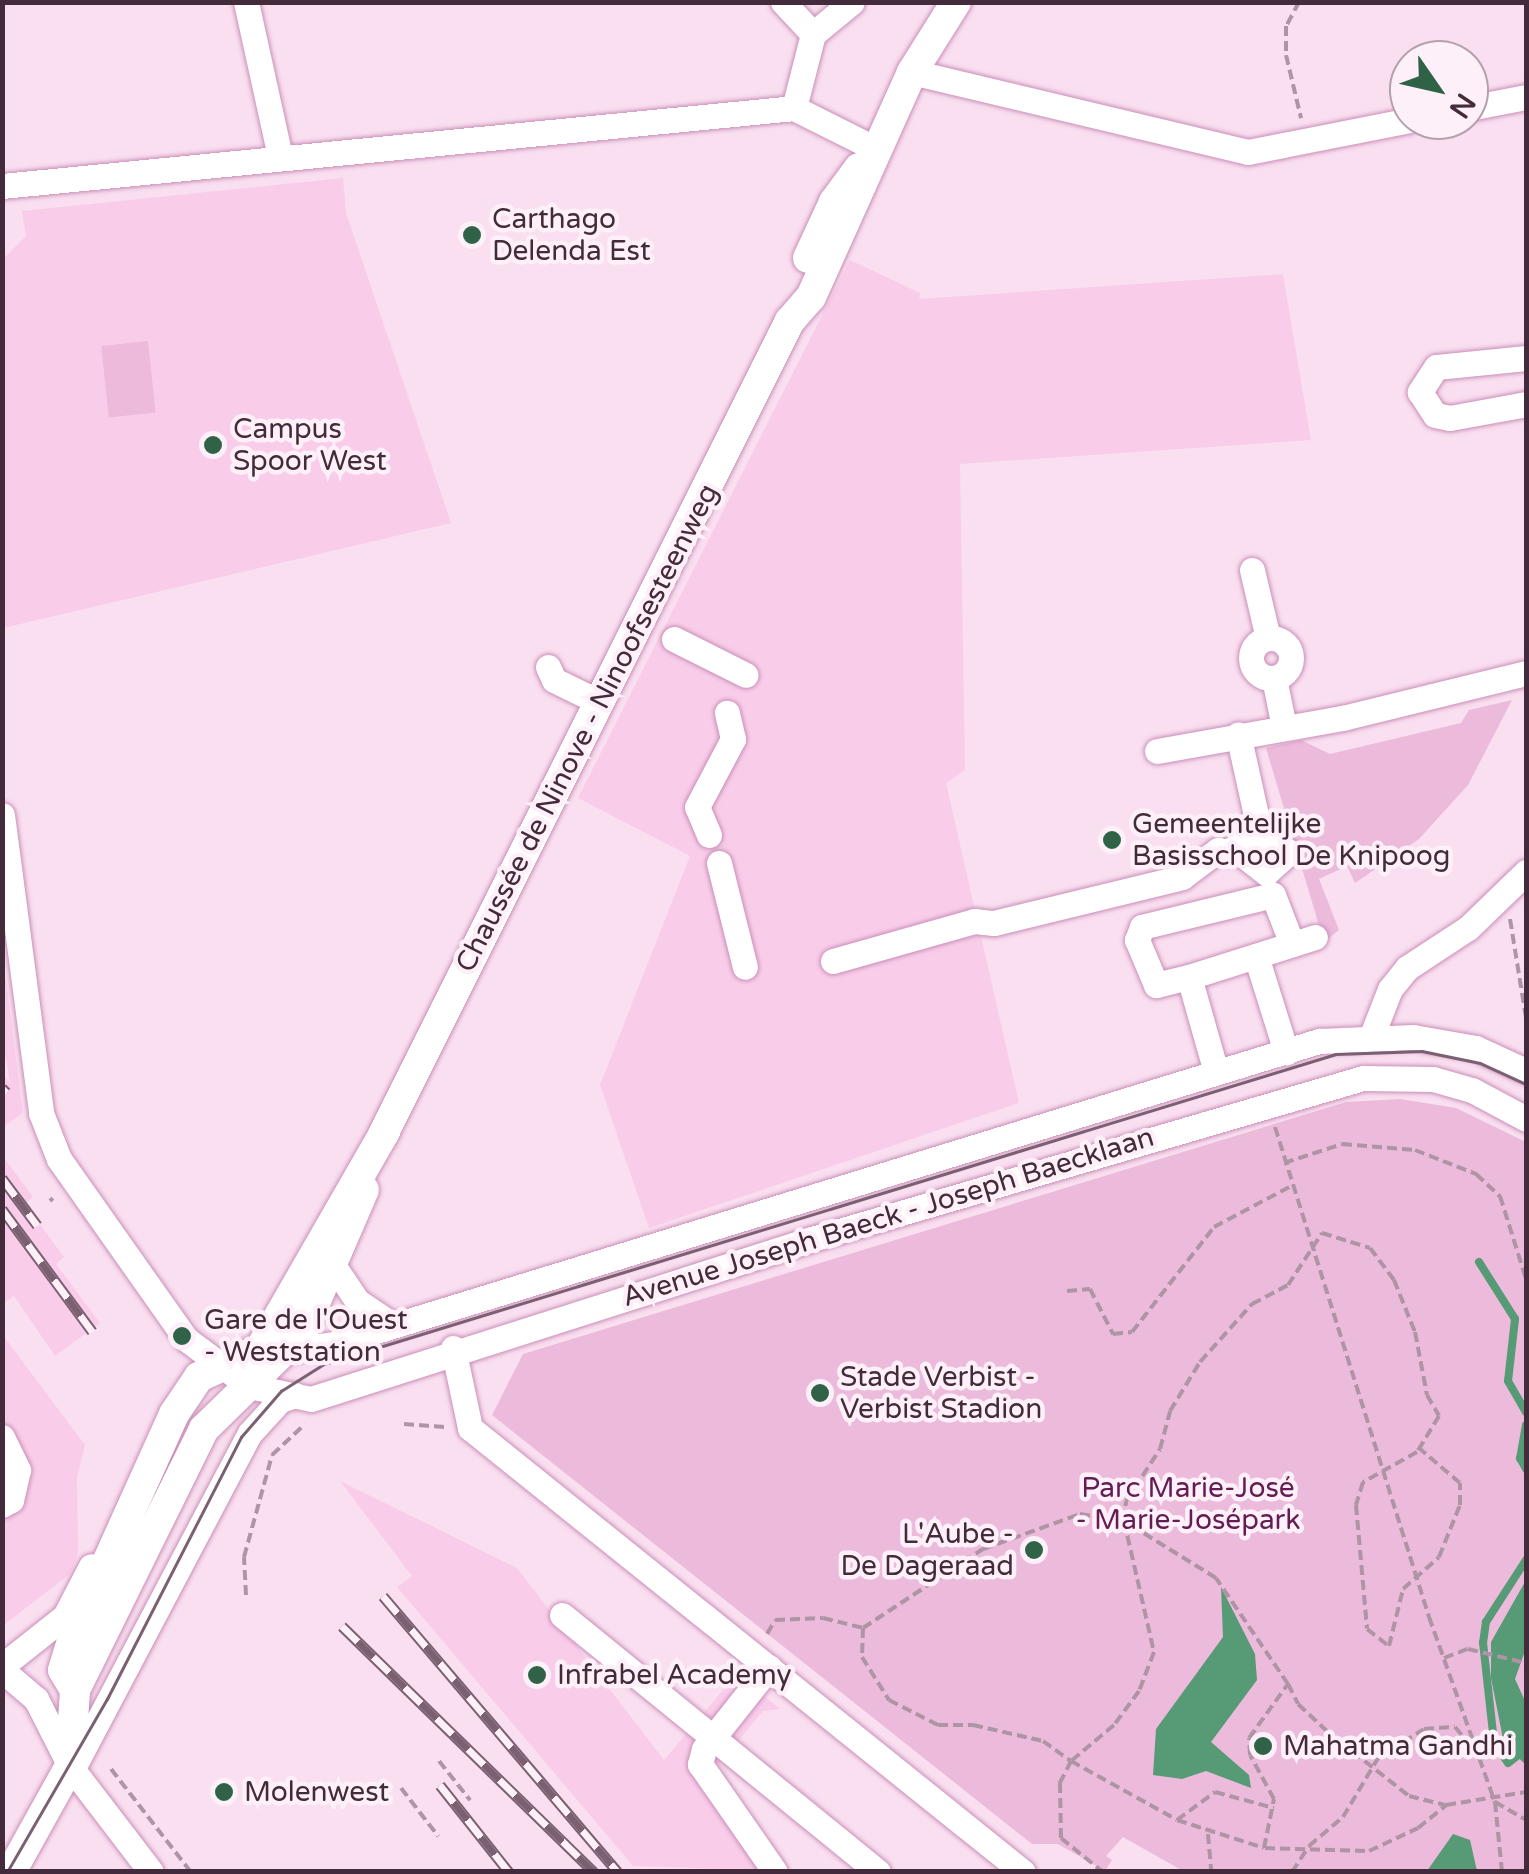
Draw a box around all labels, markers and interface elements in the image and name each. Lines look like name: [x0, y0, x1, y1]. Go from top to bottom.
north arrow: [1389, 40, 1489, 140]
text: N: [1442, 87, 1483, 124]
place label: Carthago Delenda Est: [492, 202, 651, 268]
marker: Carthago Delenda Est: [461, 224, 483, 246]
place label: Campus Spoor West: [233, 412, 387, 478]
marker: Campus Spoor West: [202, 434, 224, 456]
street label: Chaussée de Ninove - Ninoofsesteenweg: [449, 478, 725, 978]
place label: Gemeentelijke Basisschool De Knipoog: [1132, 807, 1450, 873]
marker: Gemeentelijke Basisschool De Knipoog: [1101, 829, 1123, 851]
street label: Avenue Joseph Baeck - Joseph Baecklaan: [618, 1120, 1158, 1314]
place label: Gare de l'Ouest - Weststation: [204, 1303, 408, 1369]
marker: Gare de l'Ouest - Weststation: [169, 1323, 195, 1349]
place label: Stade Verbist - Verbist Stadion: [840, 1360, 1042, 1426]
marker: Stade Verbist - Verbist Stadion: [809, 1382, 831, 1404]
park label: Parc Marie-José - Marie-Josépark: [1075, 1471, 1301, 1537]
place label: L'Aube - De Dageraad: [841, 1517, 1014, 1583]
marker: L'Aube - De Dageraad: [1023, 1539, 1045, 1561]
place label: Infrabel Academy: [557, 1658, 792, 1692]
marker: Infrabel Academy: [526, 1664, 548, 1686]
place label: Mahatma Gandhi: [1283, 1729, 1513, 1763]
marker: Mahatma Gandhi: [1252, 1735, 1274, 1757]
place label: Molenwest: [244, 1775, 389, 1809]
marker: Molenwest: [213, 1781, 235, 1803]

